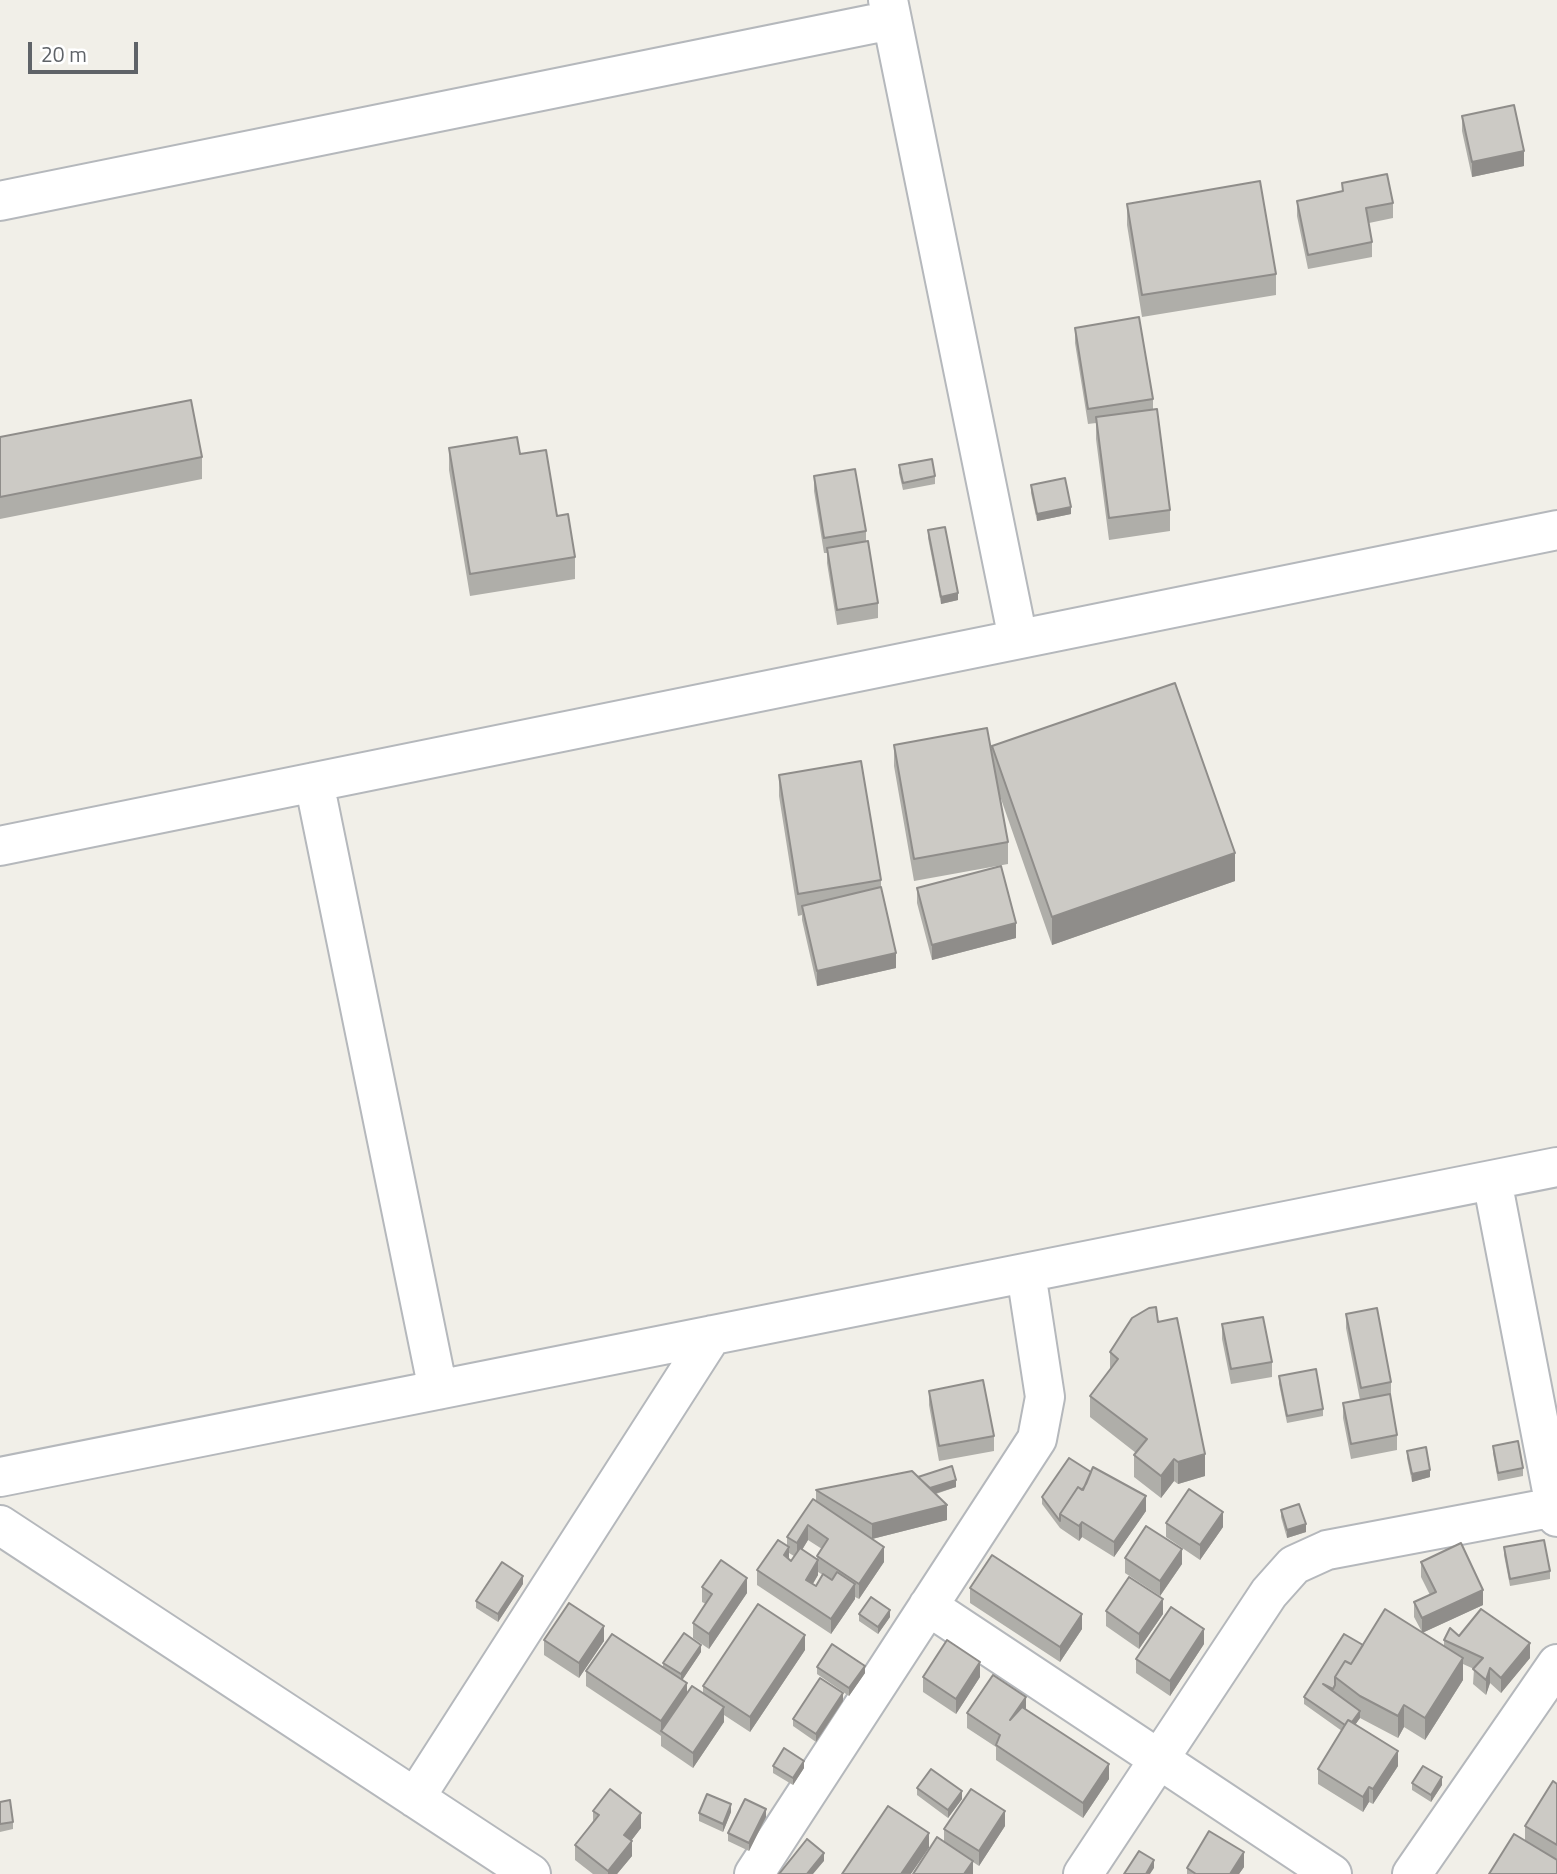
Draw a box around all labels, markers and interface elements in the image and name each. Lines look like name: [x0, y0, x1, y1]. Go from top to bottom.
scale bar: [32, 28, 142, 72]
text: 20 m: [41, 38, 87, 70]

